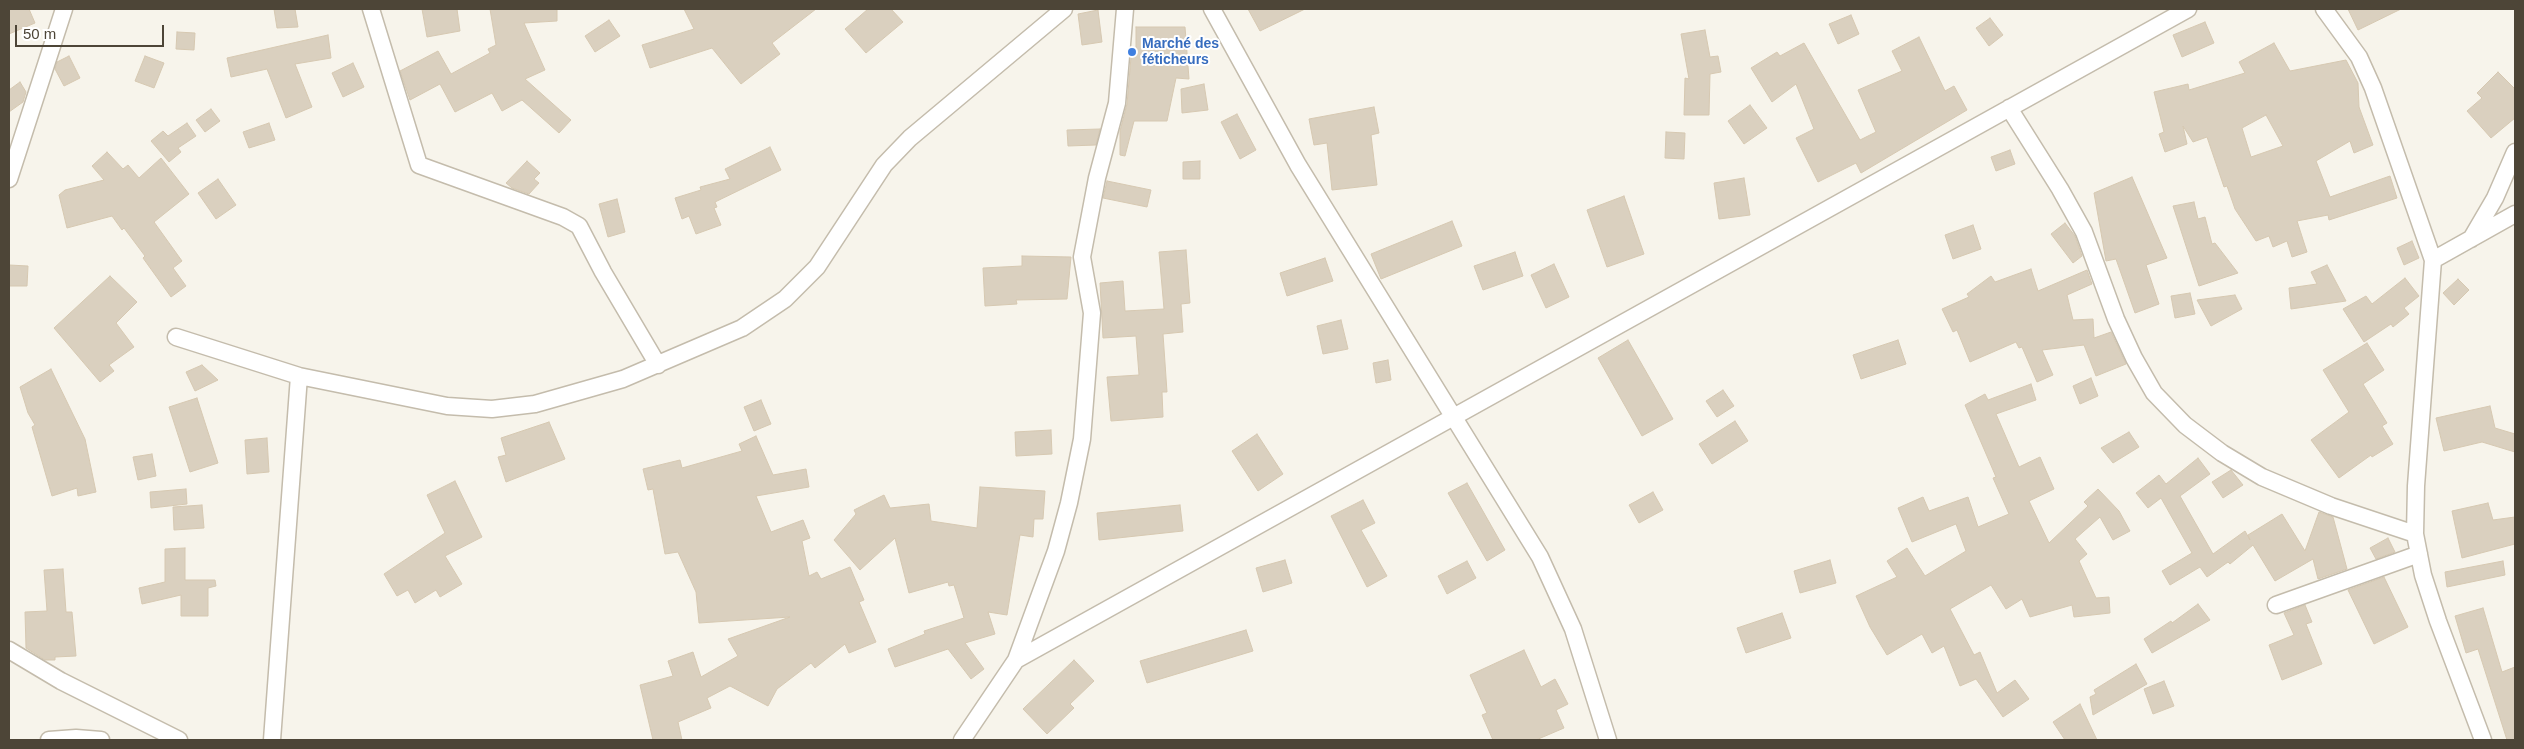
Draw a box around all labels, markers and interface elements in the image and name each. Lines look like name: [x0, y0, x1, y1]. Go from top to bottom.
scale bar: [18, 15, 166, 47]
text: 50 m: [23, 25, 56, 42]
place label: Marché des féticheurs: [1142, 36, 1219, 68]
marker: Marché des féticheurs: [1126, 46, 1138, 58]

